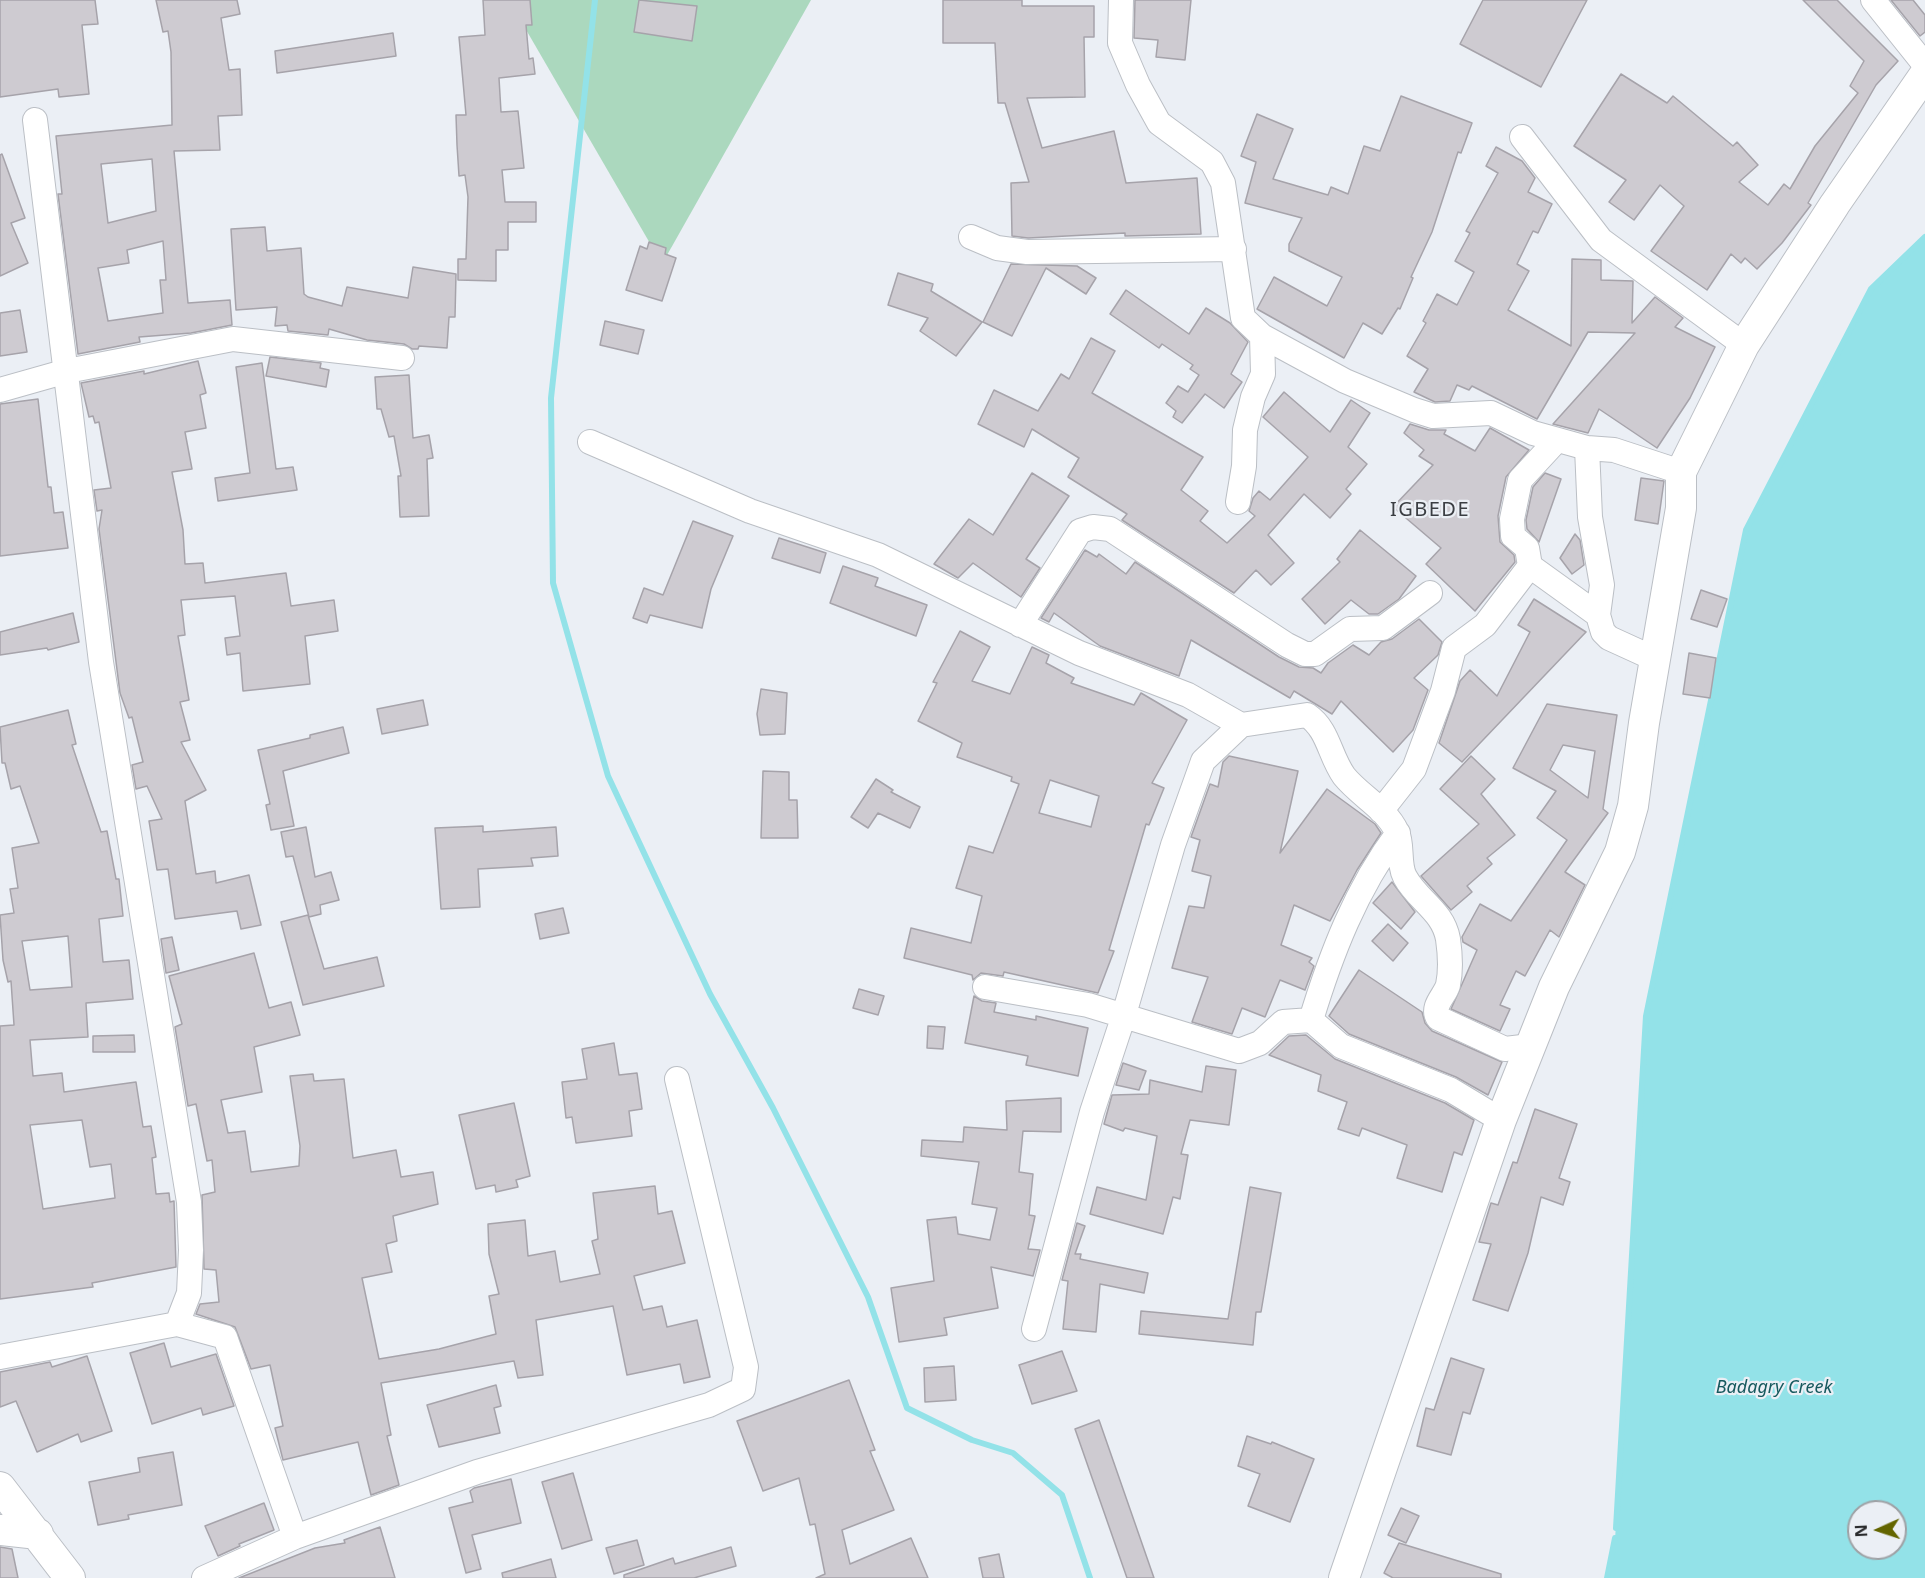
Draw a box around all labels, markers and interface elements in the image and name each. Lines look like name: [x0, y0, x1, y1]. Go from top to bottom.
district label: IGBEDE: [1390, 498, 1470, 522]
water label: Badagry Creek: [1716, 1377, 1832, 1399]
north arrow: [1847, 1500, 1907, 1560]
text: N: [1850, 1524, 1872, 1538]

